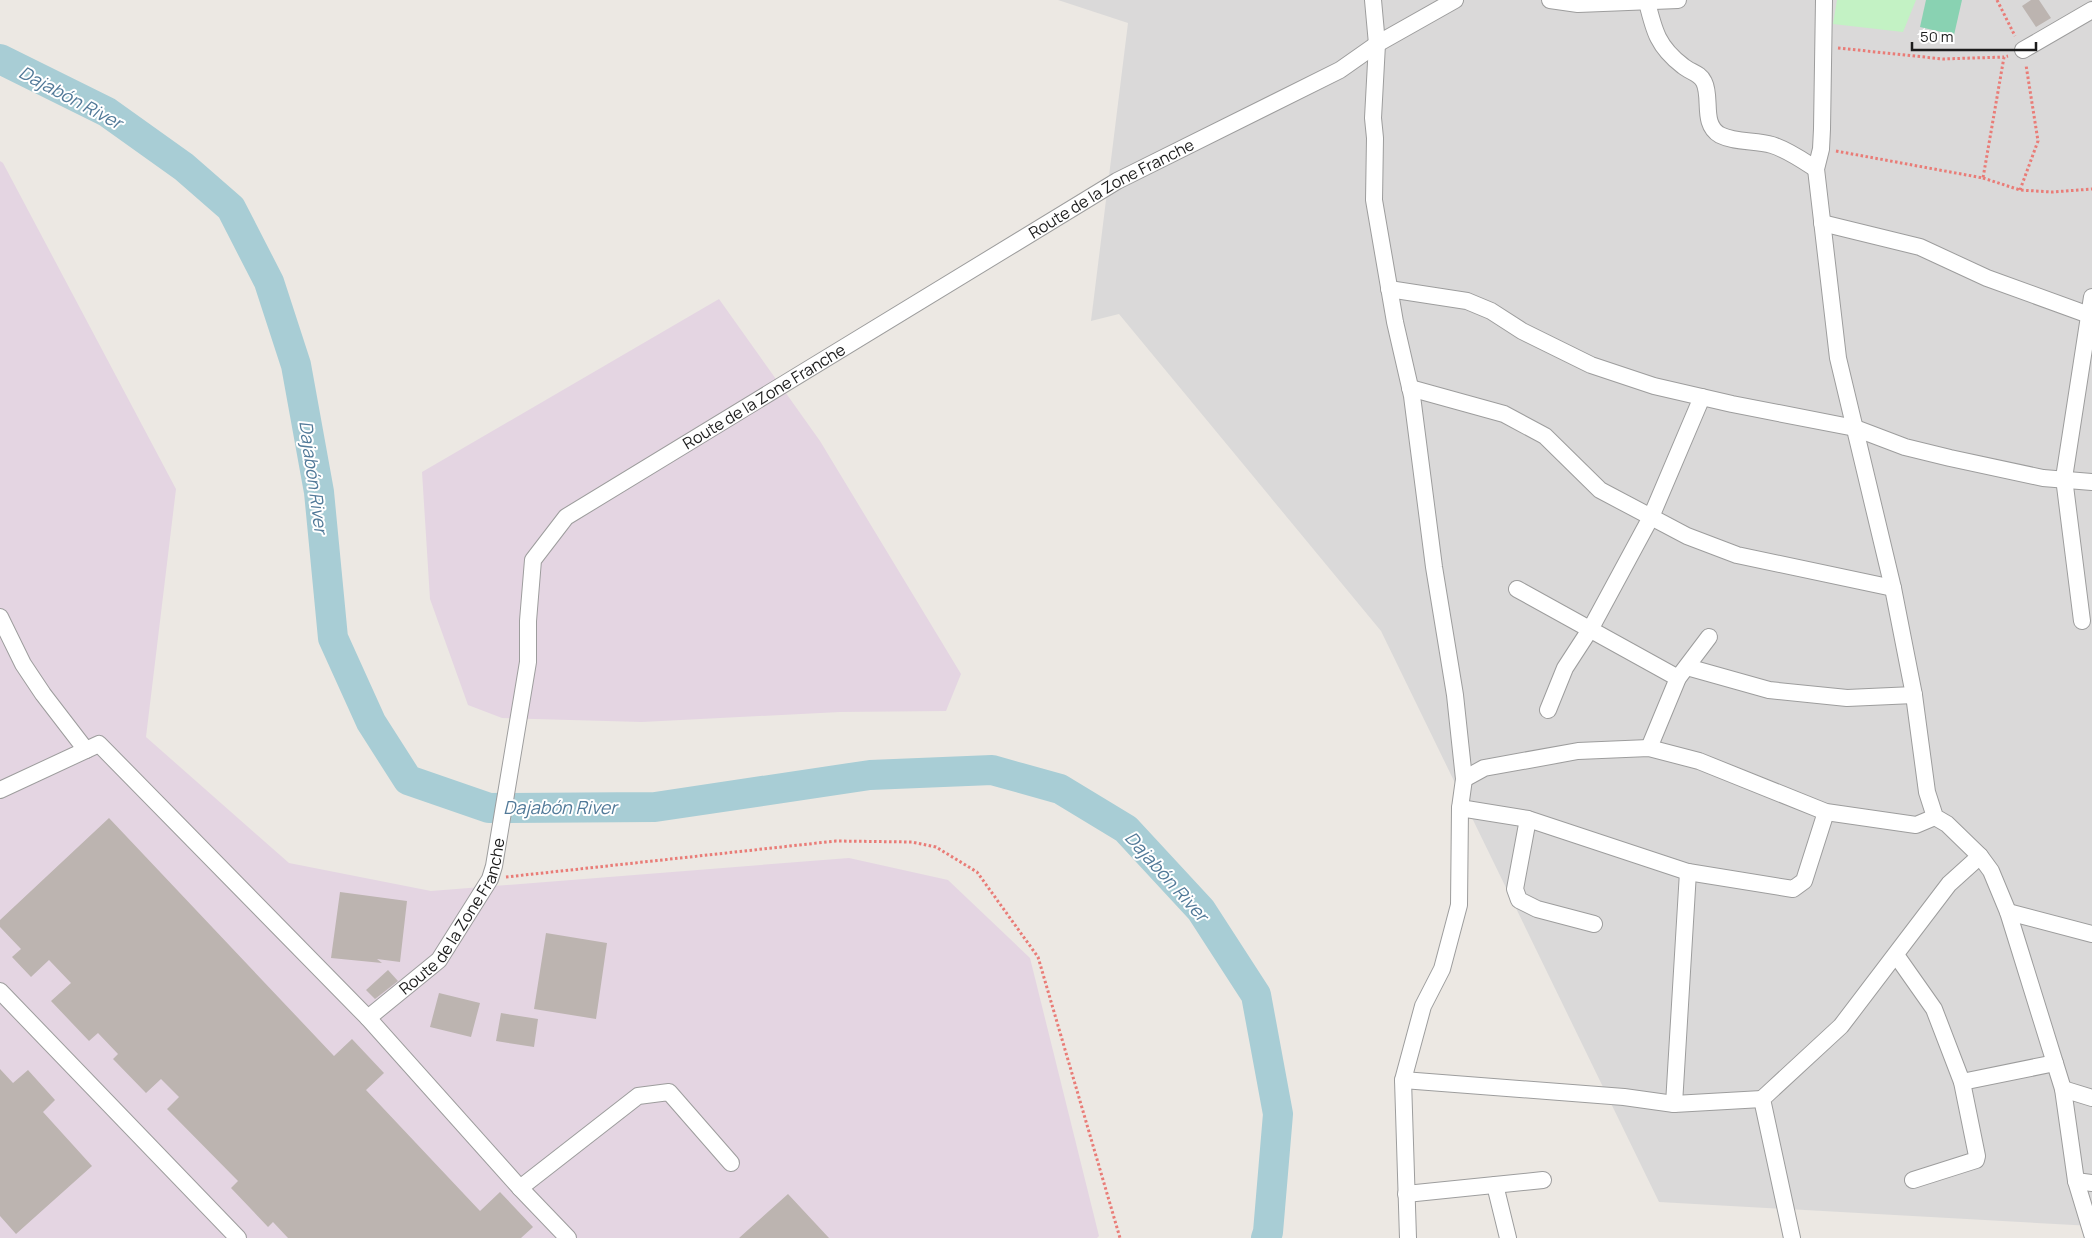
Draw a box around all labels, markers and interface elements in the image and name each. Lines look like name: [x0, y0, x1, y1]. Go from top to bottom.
scale bar: [1912, 20, 2036, 52]
text: 50 m: [1920, 26, 1954, 47]
water label: Dajabón River: [15, 60, 129, 135]
street label: Route de la Zone Franche: [1024, 133, 1198, 243]
street label: Route de la Zone Franche: [679, 338, 849, 454]
water label: Dajabón River: [294, 419, 334, 537]
water label: Dajabón River: [503, 795, 619, 819]
water label: Dajabón River: [1120, 826, 1216, 928]
street label: Route de la Zone Franche: [394, 836, 509, 999]

